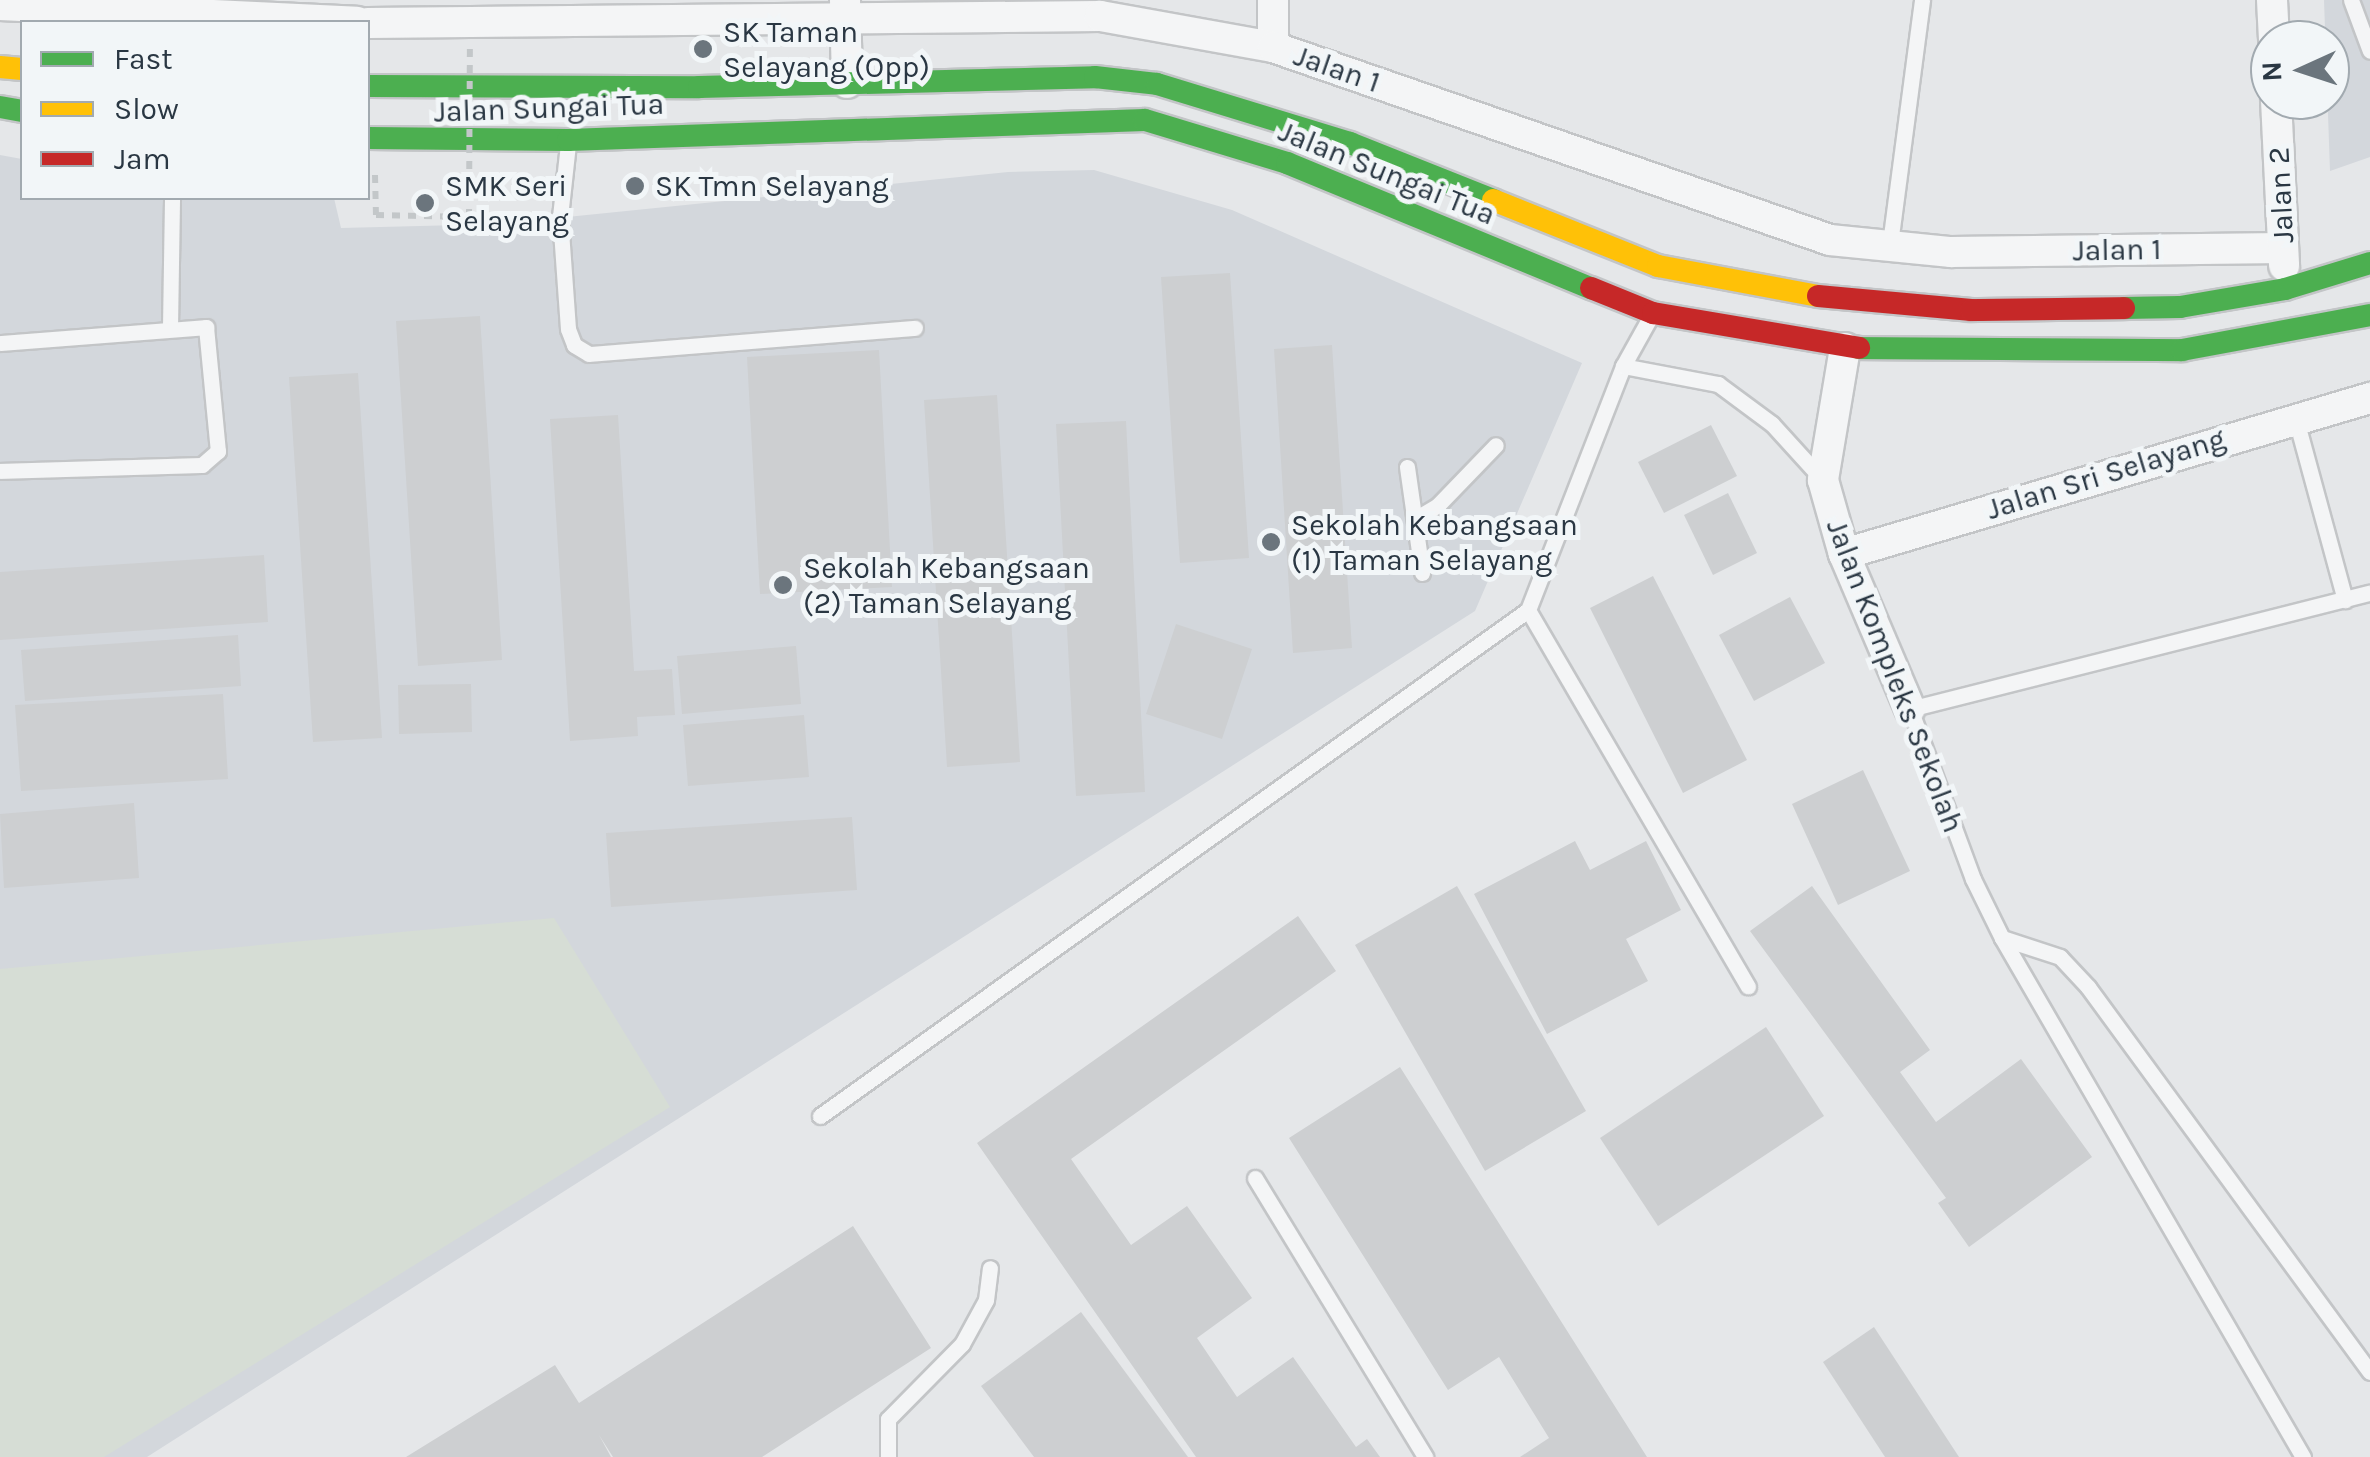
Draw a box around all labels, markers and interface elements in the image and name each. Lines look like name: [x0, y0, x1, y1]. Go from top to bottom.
place label: SK Taman Selayang (Opp): [723, 14, 930, 84]
legend: [20, 20, 370, 200]
north arrow: [2250, 20, 2350, 120]
marker: SK Taman Selayang (Opp): [692, 38, 714, 60]
street label: Jalan 1: [1289, 38, 1385, 100]
text: Fast: [114, 41, 173, 77]
text: N: [2255, 61, 2289, 82]
street label: Jalan Sungai Tua: [433, 86, 665, 130]
text: Slow: [114, 91, 179, 127]
street label: Jalan Sungai Tua: [1273, 113, 1501, 233]
text: Jam: [114, 141, 171, 177]
street label: Jalan 2: [2261, 146, 2301, 244]
place label: SMK Seri Selayang: [445, 168, 569, 238]
place label: SK Tmn Selayang: [655, 168, 889, 204]
marker: SK Tmn Selayang: [624, 175, 646, 197]
marker: SMK Seri Selayang: [414, 192, 436, 214]
street label: Jalan 1: [2072, 231, 2162, 269]
street label: Jalan Sri Selayang: [1982, 421, 2230, 527]
place label: Sekolah Kebangsaan (1) Taman Selayang: [1291, 507, 1578, 578]
street label: Jalan Kompleks Sekolah: [1819, 514, 1971, 838]
marker: Sekolah Kebangsaan (1) Taman Selayang: [1260, 531, 1282, 553]
place label: Sekolah Kebangsaan (2) Taman Selayang: [803, 550, 1090, 620]
marker: Sekolah Kebangsaan (2) Taman Selayang: [772, 574, 794, 596]

